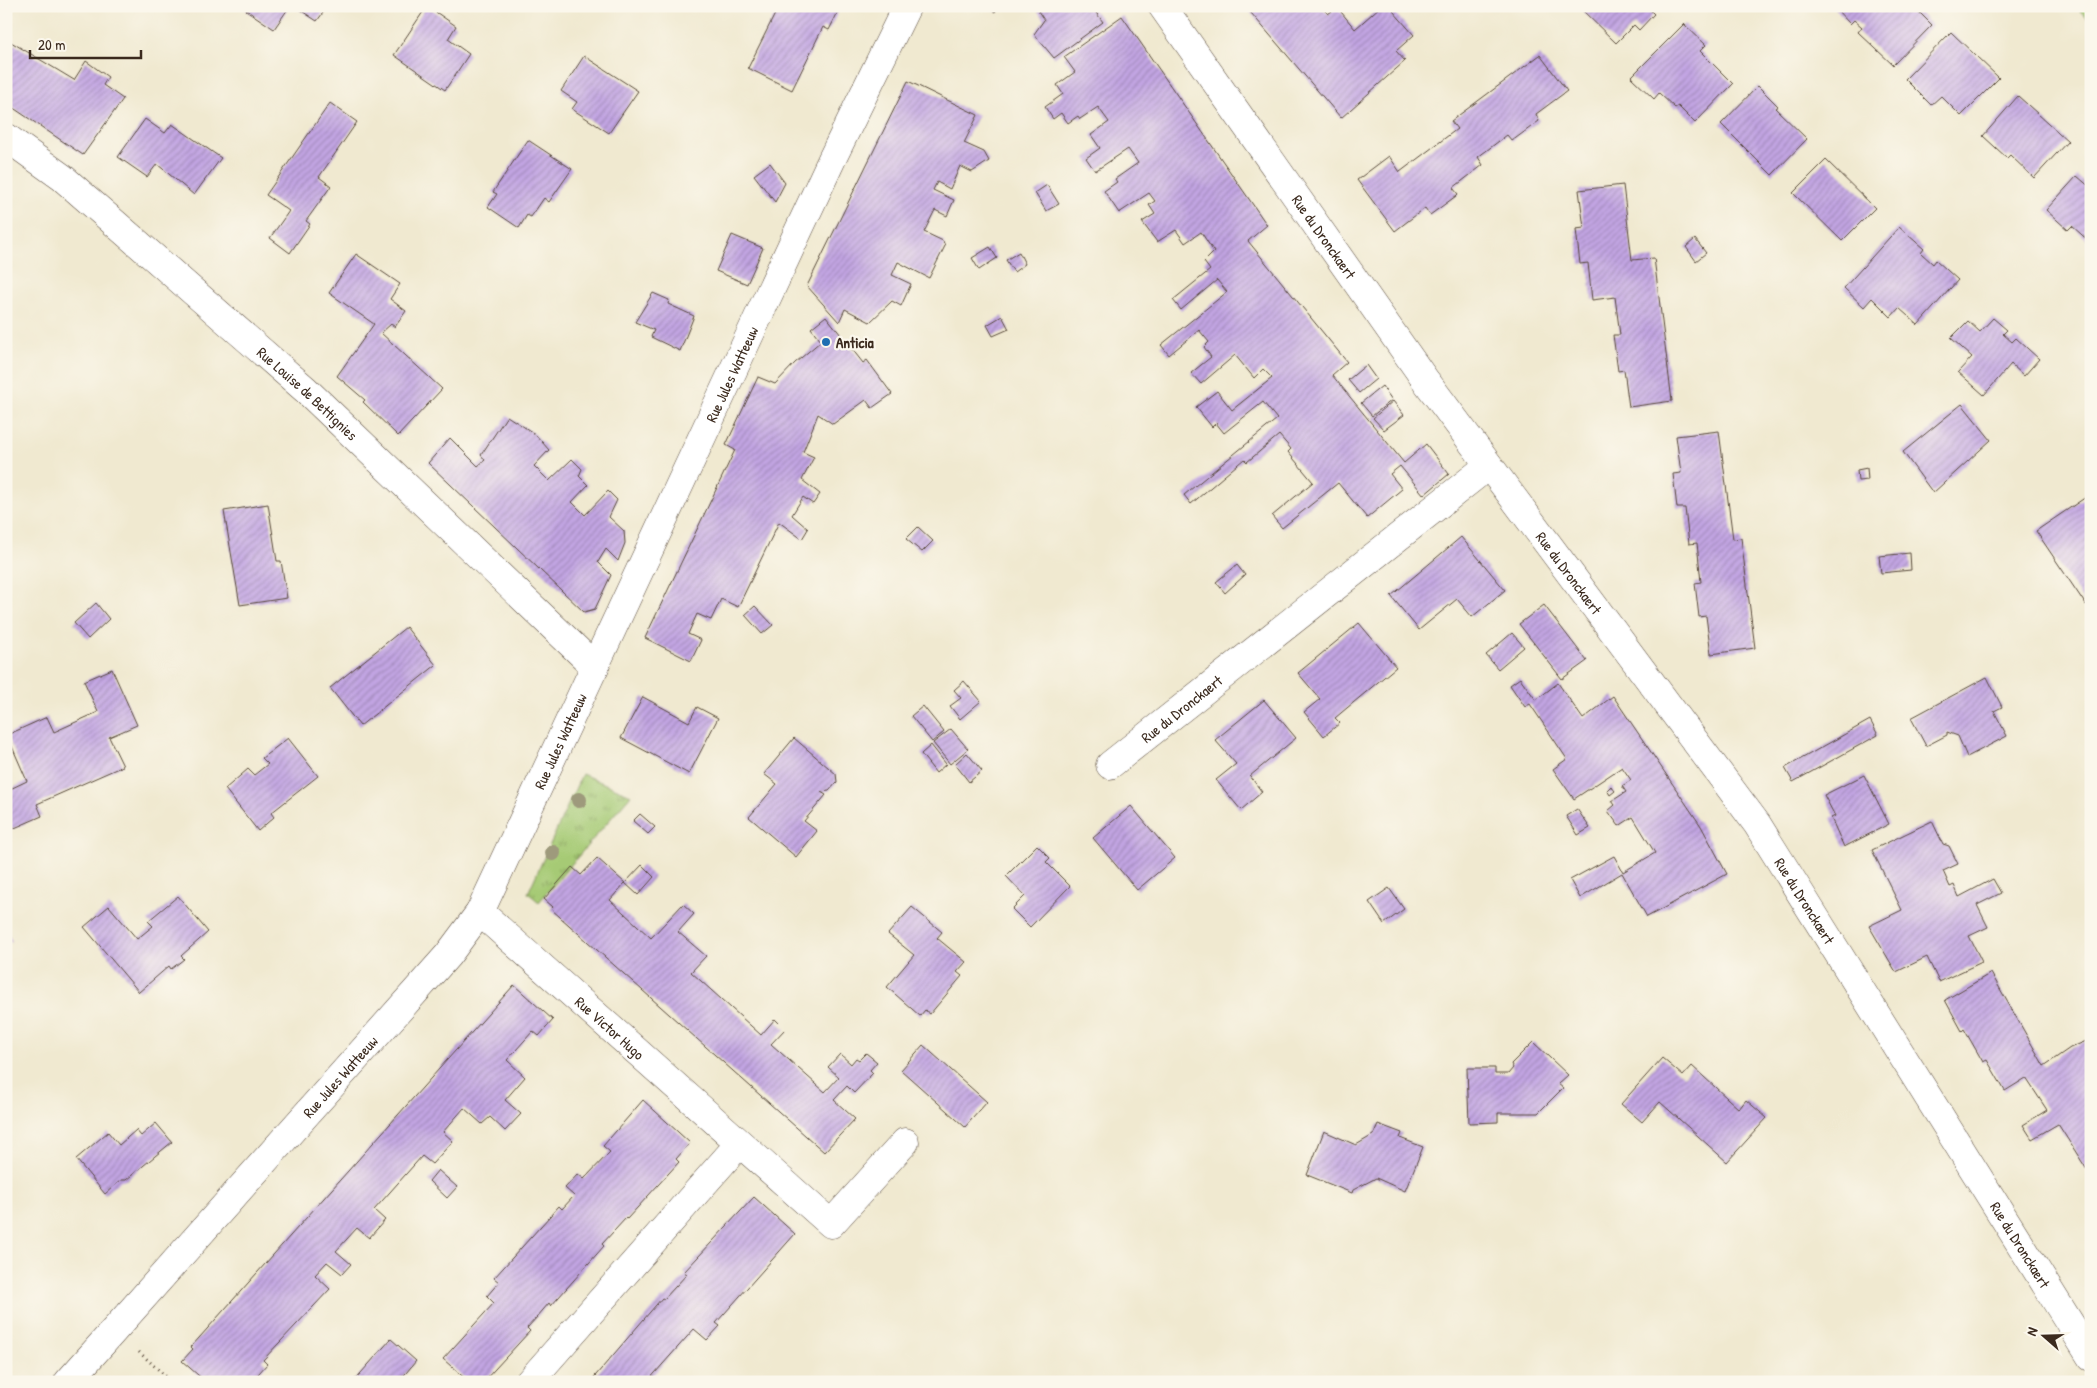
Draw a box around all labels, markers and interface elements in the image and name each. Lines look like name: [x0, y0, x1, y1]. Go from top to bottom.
scale bar: [30, 28, 141, 60]
text: 20 m: [38, 34, 65, 55]
street label: Rue du Dronckaert: [1287, 190, 1362, 283]
street label: Rue Jules Watteeuw: [700, 323, 763, 425]
place label: Anticia: [836, 332, 874, 353]
marker: Anticia: [820, 336, 832, 348]
street label: Rue Louise de Bettignies: [253, 342, 363, 445]
street label: Rue du Dronckaert: [1531, 527, 1608, 619]
street label: Rue du Dronckaert: [1136, 669, 1227, 747]
street label: Rue Jules Watteeuw: [529, 690, 591, 792]
street label: Rue du Dronckaert: [1770, 853, 1840, 948]
street label: Rue Victor Hugo: [571, 991, 649, 1064]
street label: Rue Jules Watteeuw: [298, 1031, 382, 1122]
street label: Rue du Dronckaert: [1986, 1197, 2056, 1293]
north arrow: [2020, 1310, 2070, 1360]
text: N: [2021, 1324, 2042, 1338]

